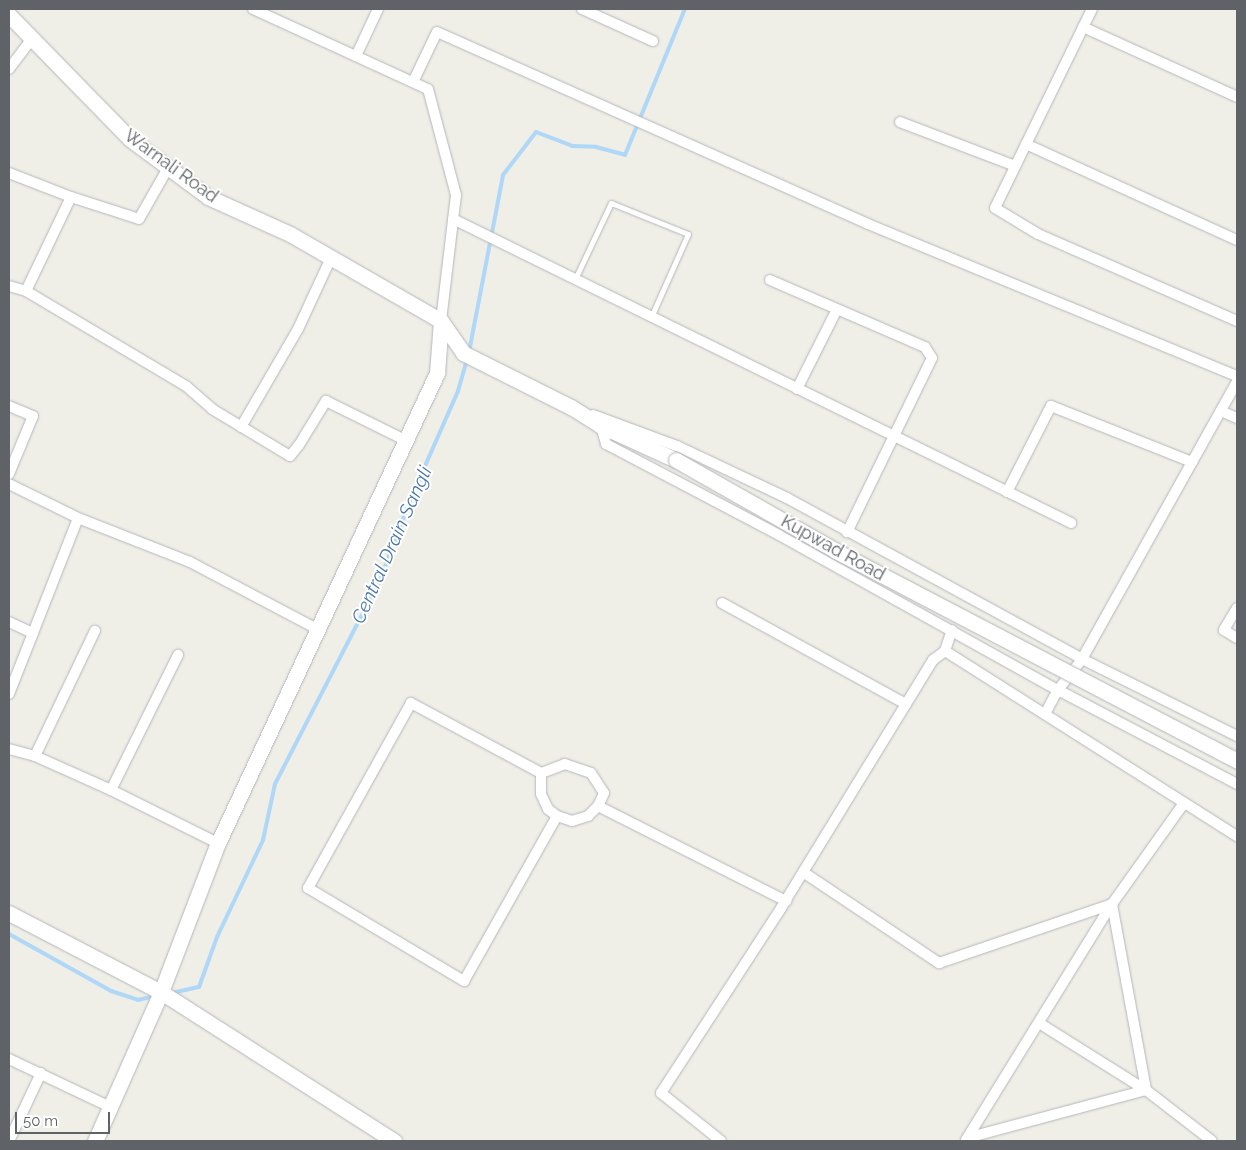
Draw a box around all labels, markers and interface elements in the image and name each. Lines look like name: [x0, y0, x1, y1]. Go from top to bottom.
street label: Warnali Road: [120, 125, 222, 207]
water label: Central Drain Sangli: [347, 463, 437, 627]
street label: Kupwad Road: [777, 510, 889, 586]
scale bar: [18, 1102, 112, 1134]
text: 50 m: [23, 1112, 58, 1130]

